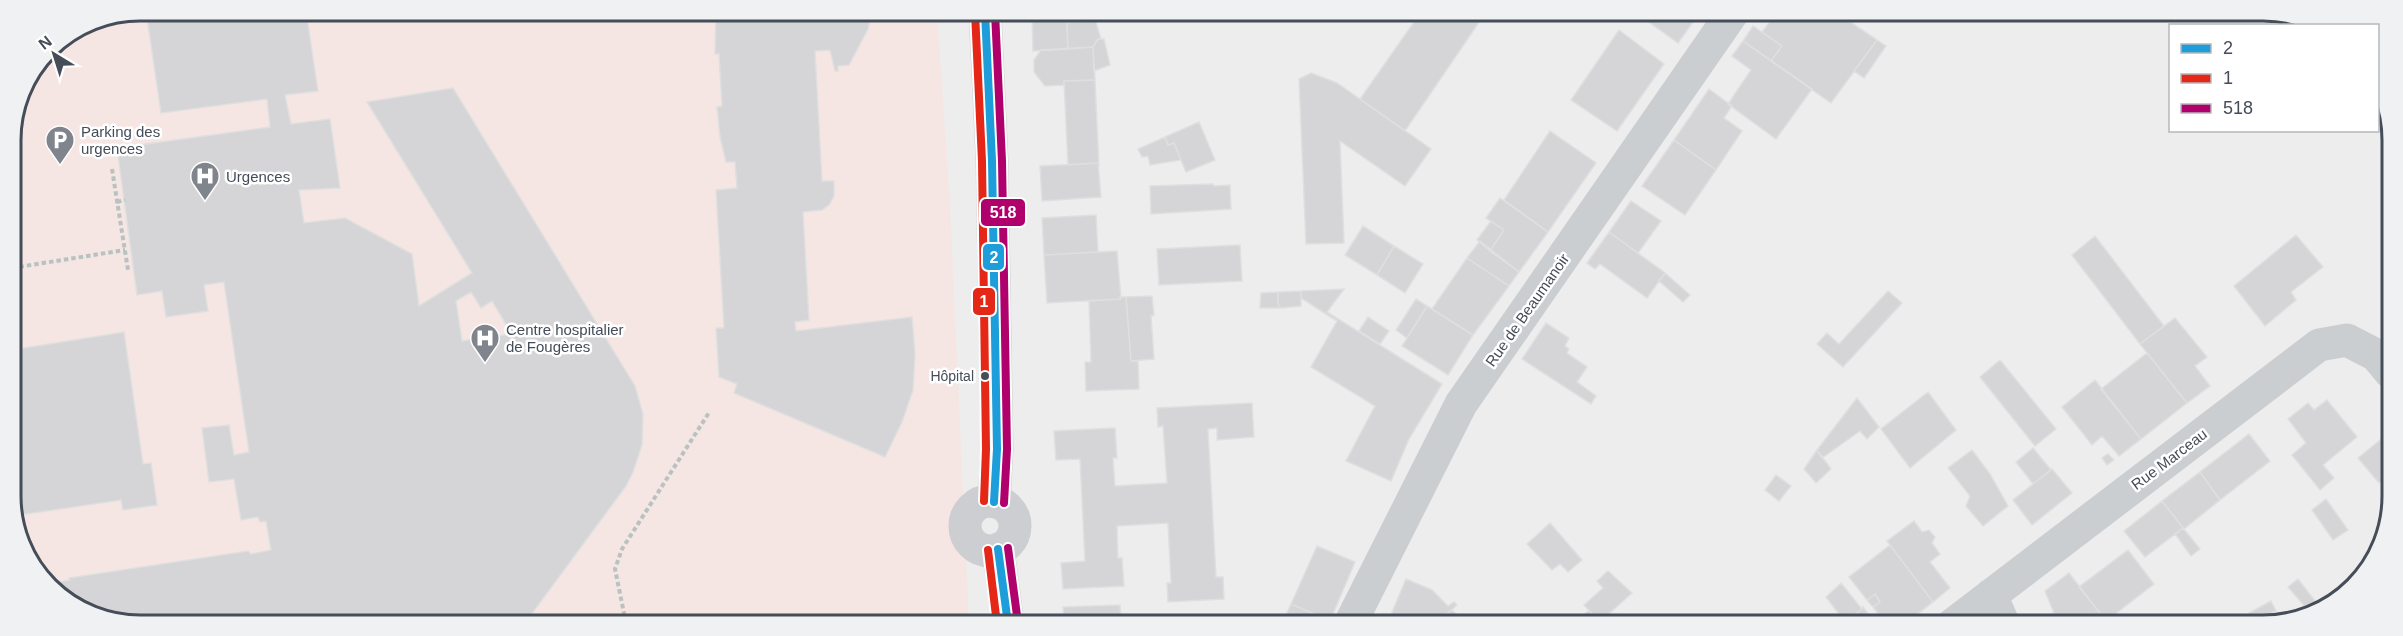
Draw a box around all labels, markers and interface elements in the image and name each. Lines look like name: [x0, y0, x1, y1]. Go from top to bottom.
north arrow: [24, 24, 84, 84]
legend: [2169, 24, 2379, 132]
text: N: [35, 32, 55, 53]
text: 2: [2223, 38, 2233, 58]
text: 1: [2223, 68, 2233, 88]
text: 518: [2223, 98, 2253, 118]
place label: Parking des urgences: [81, 123, 160, 157]
parking icon: Parking des urgences: [44, 124, 76, 166]
hospital icon: Urgences: [189, 160, 221, 202]
place label: Urgences: [226, 168, 290, 185]
line badge: 518: [980, 198, 1026, 227]
text: 518: [990, 204, 1016, 221]
line badge: 2: [982, 243, 1005, 271]
text: 2: [990, 249, 999, 266]
street label: Rue de Beaumanoir: [1482, 250, 1572, 370]
line badge: 1: [972, 287, 996, 316]
text: 1: [980, 293, 989, 310]
place label: Centre hospitalier de Fougères: [506, 321, 624, 355]
hospital icon: Centre hospitalier de Fougères: [469, 322, 501, 364]
place label: Hôpital: [930, 368, 974, 384]
marker: Hôpital: [979, 370, 991, 382]
street label: Rue Marceau: [2128, 425, 2210, 493]

